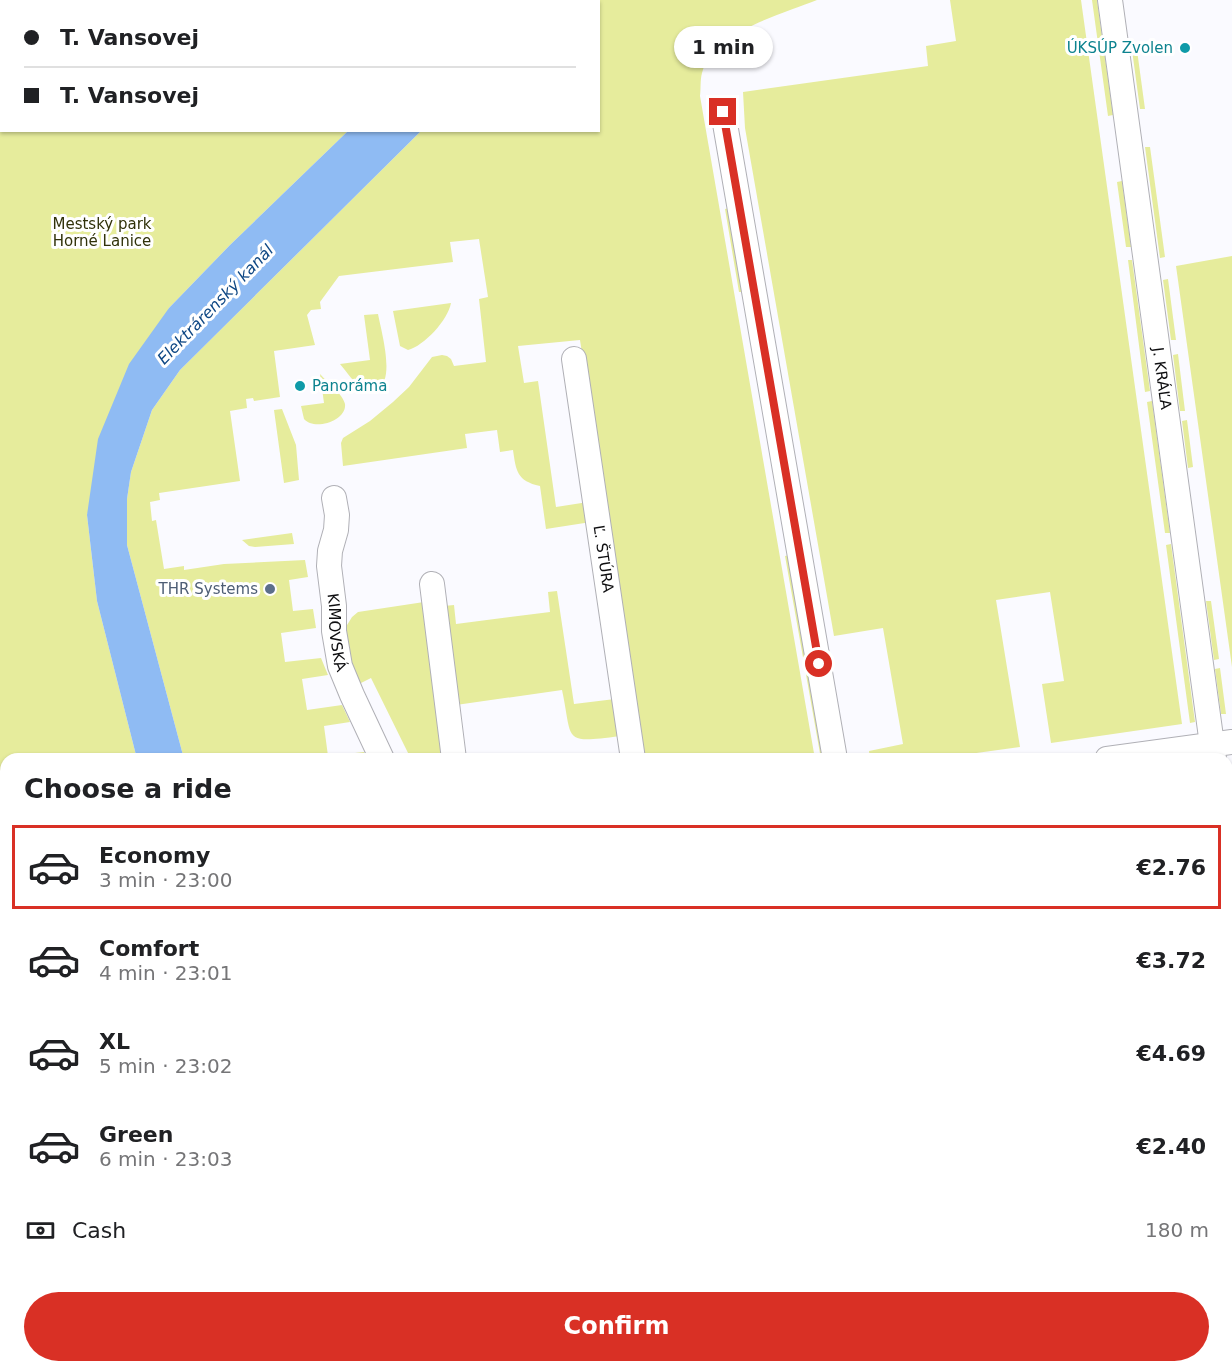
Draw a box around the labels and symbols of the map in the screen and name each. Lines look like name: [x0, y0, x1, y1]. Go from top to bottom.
callout: 1 min: [674, 25, 772, 67]
place label: ÚKSÚP Zvolen: [1067, 38, 1173, 57]
marker: ÚKSÚP Zvolen: [1178, 41, 1192, 55]
route end: [709, 98, 736, 125]
park label: Mestský park Horné Lanice: [52, 215, 152, 250]
water label: Elektrárenský kanál: [153, 240, 278, 368]
street label: J. KRÁĽA: [1149, 345, 1175, 412]
place label: Panoráma: [312, 377, 387, 395]
marker: Panoráma: [293, 379, 307, 393]
street label: Ľ. ŠTÚRA: [590, 524, 617, 594]
place label: THR Systems: [158, 580, 258, 598]
marker: THR Systems: [263, 582, 277, 596]
street label: KIMOVSKÁ: [323, 592, 352, 675]
route start: [805, 650, 832, 677]

